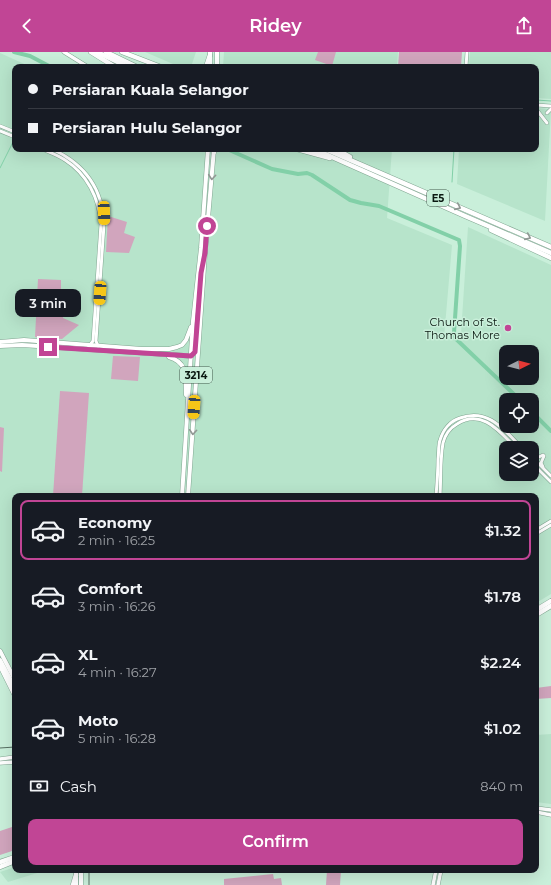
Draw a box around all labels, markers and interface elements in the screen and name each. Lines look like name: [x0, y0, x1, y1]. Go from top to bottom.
icon: back: [16, 15, 38, 37]
text: Ridey: [249, 15, 302, 37]
icon: share: [513, 15, 535, 37]
text: Persiaran Kuala Selangor: [52, 80, 249, 99]
text: Persiaran Hulu Selangor: [52, 118, 242, 137]
one-way arrow: [207, 174, 216, 180]
road number: E5: [427, 190, 449, 206]
car: [98, 201, 110, 225]
one-way arrow: [454, 202, 461, 210]
route start: [198, 217, 216, 235]
one-way arrow: [523, 232, 531, 240]
car: [93, 281, 107, 305]
callout: 3 min: [15, 289, 81, 317]
text: 3 min: [29, 295, 67, 311]
place label: Church of St. Thomas More: [425, 315, 500, 342]
marker: Church of St. Thomas More: [503, 323, 513, 333]
route end: [39, 338, 57, 356]
north arrow: [499, 345, 539, 385]
map controls: [499, 345, 539, 481]
road number: 3214: [180, 367, 212, 383]
button: locate: [499, 393, 539, 433]
car: [187, 395, 201, 419]
one-way arrow: [188, 429, 197, 435]
button: layers: [499, 441, 539, 481]
icon: car: [30, 512, 66, 548]
text: Economy: [78, 513, 151, 532]
text: $1.32: [485, 521, 521, 540]
text: 2 min · 16:25: [78, 532, 155, 548]
icon: car: [30, 578, 66, 614]
text: Comfort: [78, 579, 143, 598]
text: $1.78: [484, 587, 521, 606]
text: 3 min · 16:26: [78, 598, 156, 614]
icon: car: [30, 644, 66, 680]
text: XL: [78, 645, 97, 664]
text: $2.24: [480, 653, 521, 672]
text: 4 min · 16:27: [78, 664, 157, 680]
icon: car: [30, 710, 66, 746]
text: Moto: [78, 711, 118, 730]
text: $1.02: [484, 719, 521, 738]
text: 5 min · 16:28: [78, 730, 156, 746]
icon: cash: [28, 775, 50, 797]
text: Cash: [60, 777, 97, 796]
text: 840 m: [480, 778, 523, 794]
button: Confirm: [28, 819, 523, 865]

